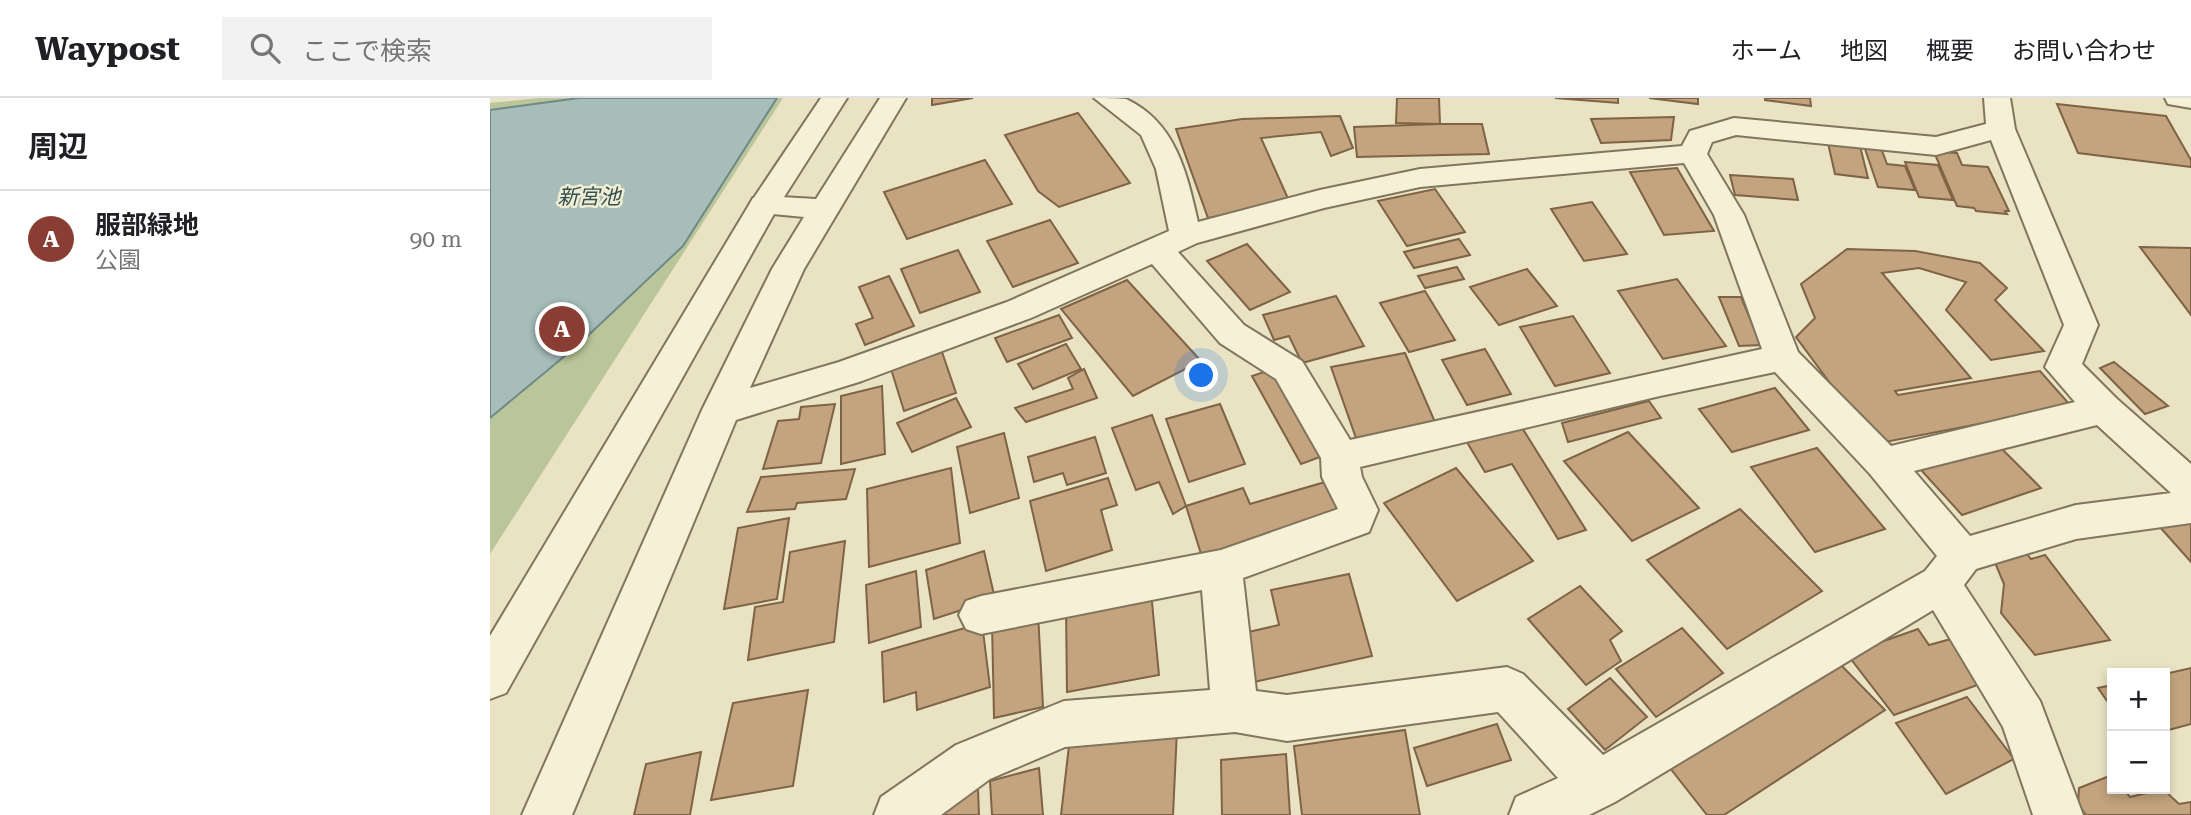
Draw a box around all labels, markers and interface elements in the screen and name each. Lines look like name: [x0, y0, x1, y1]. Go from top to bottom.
search box: [222, 17, 712, 80]
text: Waypost: [35, 29, 180, 68]
icon: search: [246, 29, 284, 67]
text: ここで検索: [302, 36, 432, 66]
text: ホーム: [1731, 37, 1802, 65]
text: 地図: [1840, 37, 1888, 65]
text: 概要: [1926, 37, 1974, 65]
text: お問い合わせ: [2012, 37, 2156, 65]
text: 周辺: [28, 129, 88, 164]
water label: 新宮池: [558, 185, 622, 209]
text: 服部緑地: [95, 210, 199, 240]
text: A: [43, 226, 59, 253]
text: 90 m: [409, 226, 462, 253]
text: 公園: [95, 247, 141, 274]
pin: A: [539, 303, 585, 355]
your location: [1184, 358, 1218, 392]
map controls: [2107, 668, 2170, 794]
button: +: [2107, 668, 2170, 731]
button: −: [2107, 731, 2170, 794]

